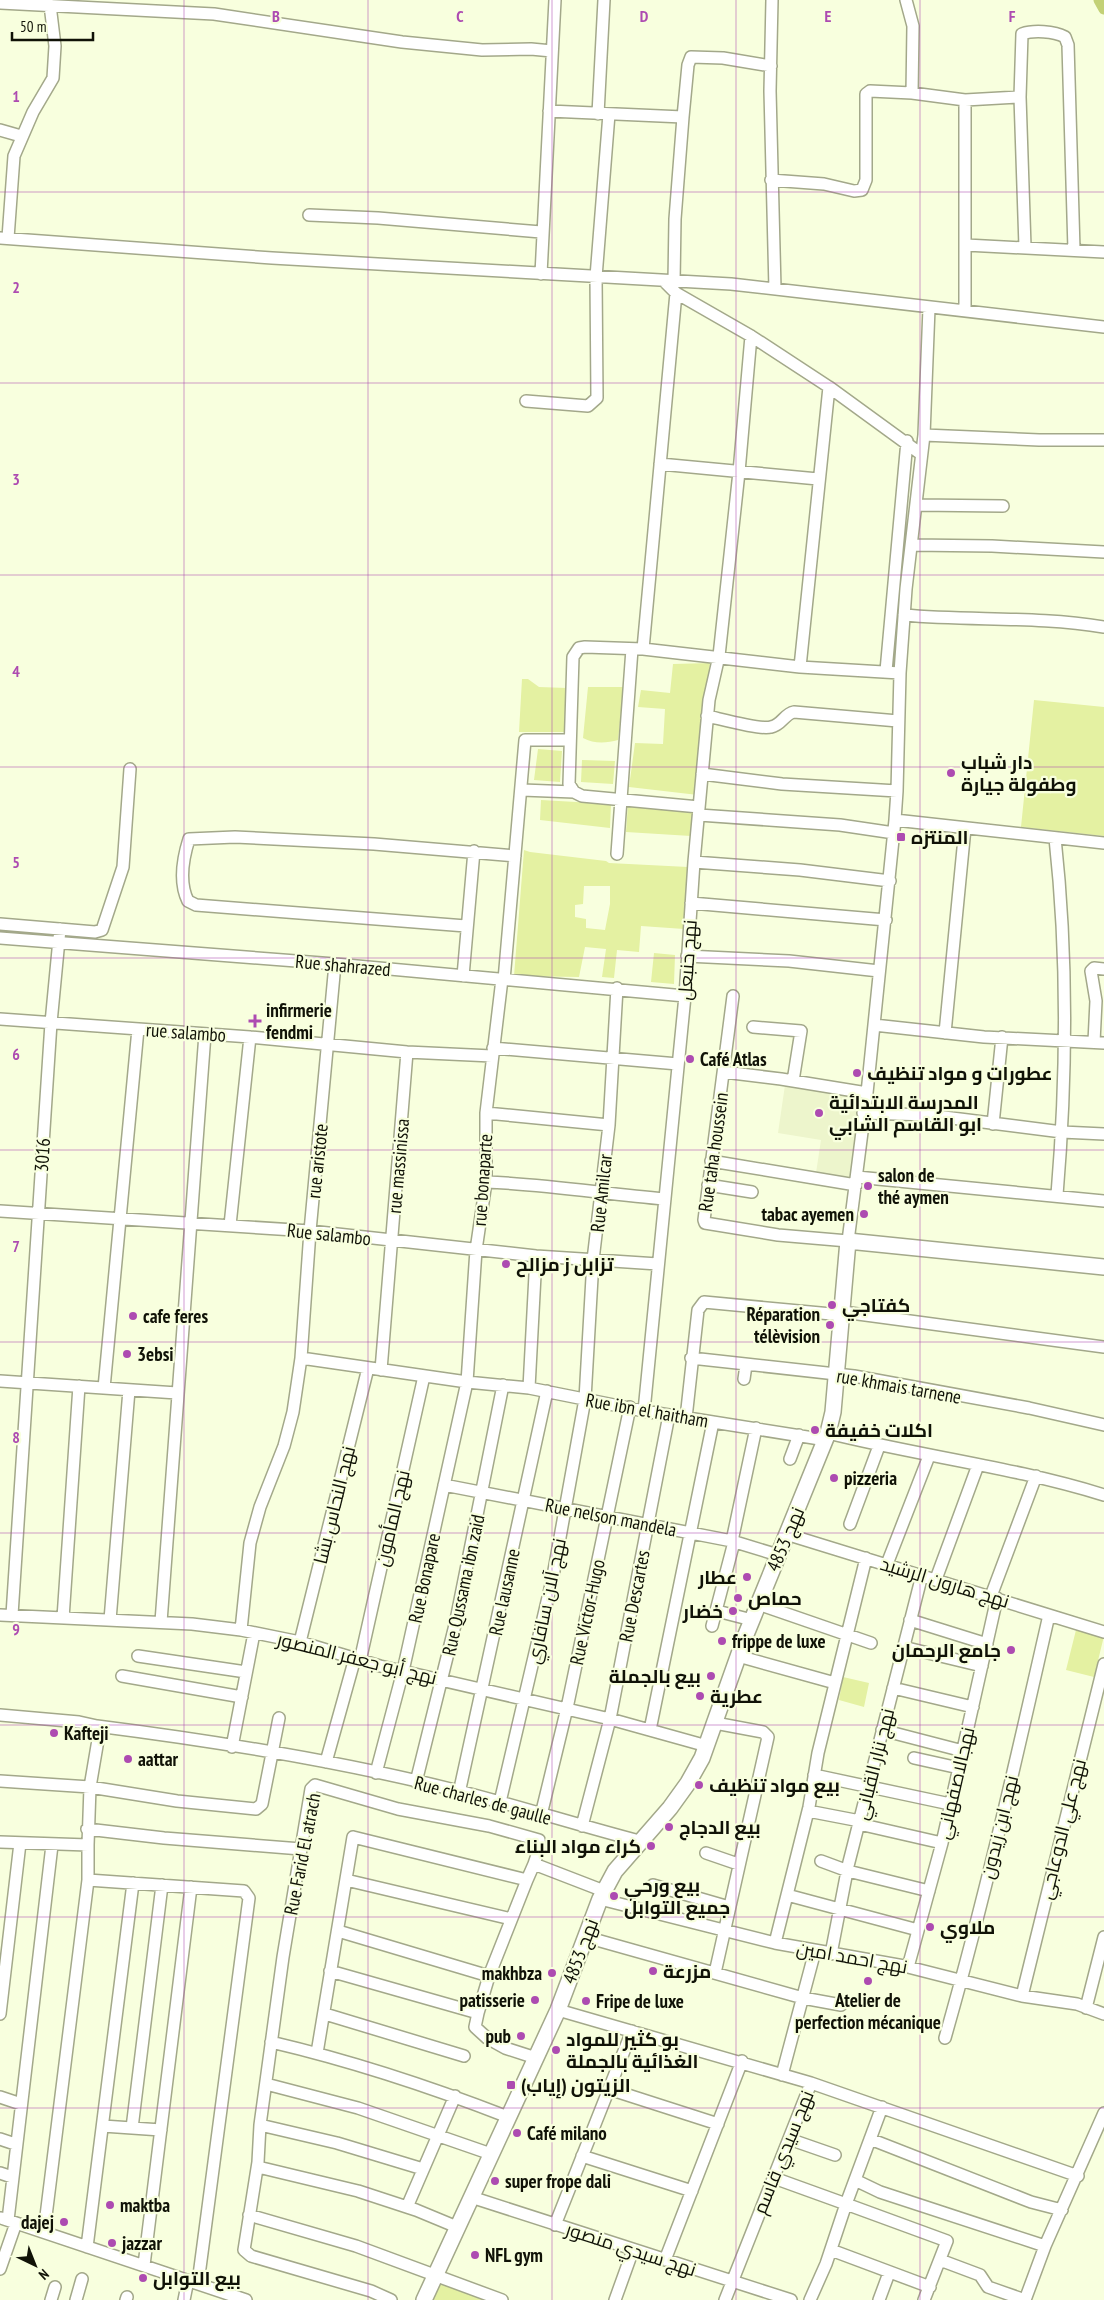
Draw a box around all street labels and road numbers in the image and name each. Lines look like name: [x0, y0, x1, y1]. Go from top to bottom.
street label: نهج حنبعل: [672, 919, 704, 1001]
street label: Rue shahrazed: [294, 949, 392, 981]
street label: rue salambo: [145, 1017, 227, 1047]
street label: Rue taha houssein: [693, 1091, 733, 1213]
street label: rue massinissa: [382, 1118, 414, 1214]
street label: rue aristote: [301, 1122, 333, 1199]
street label: rue bonaparte: [467, 1133, 497, 1227]
street label: 3016: [29, 1137, 55, 1173]
street label: Rue Amilcar: [585, 1152, 617, 1233]
street label: Rue salambo: [286, 1218, 372, 1250]
street label: rue khmais tarnene: [835, 1363, 963, 1409]
street label: Rue ibn el haitham: [584, 1387, 710, 1433]
street label: نهج النحاس بشا: [308, 1444, 362, 1567]
street label: نهج المأمون: [369, 1467, 417, 1569]
street label: Rue nelson mandela: [543, 1493, 679, 1541]
street label: نهج 4853: [761, 1503, 811, 1576]
street label: Rue Qussama ibn zaid: [436, 1512, 490, 1658]
street label: Rue Bonapare: [403, 1531, 445, 1625]
street label: نهج آلان سافاري: [521, 1536, 574, 1667]
street label: Rue lausanne: [483, 1546, 525, 1638]
street label: Rue Descartes: [613, 1548, 655, 1644]
street label: نهج هارون الرشيد: [877, 1551, 1013, 1615]
street label: Rue Victor-Hugo: [564, 1557, 610, 1667]
street label: نهج أبو جعفر المنصور: [273, 1626, 440, 1691]
street label: نهج نزار القباني: [849, 1706, 902, 1823]
street label: نهجالاصفهاني: [930, 1724, 983, 1842]
street label: نهج علي الدوعاجي: [1033, 1756, 1094, 1902]
street label: Rue charles de gaulle: [412, 1770, 554, 1830]
street label: نهج ابن زيدون: [975, 1773, 1025, 1882]
street label: Rue Farid El atrach: [278, 1791, 326, 1917]
street label: نهج 4853: [557, 1915, 605, 1988]
street label: نهج احمد امين: [794, 1935, 909, 1981]
street label: نهج سيدي قاسم: [747, 2087, 822, 2219]
street label: نهج سيدي منصور: [561, 2216, 699, 2284]

